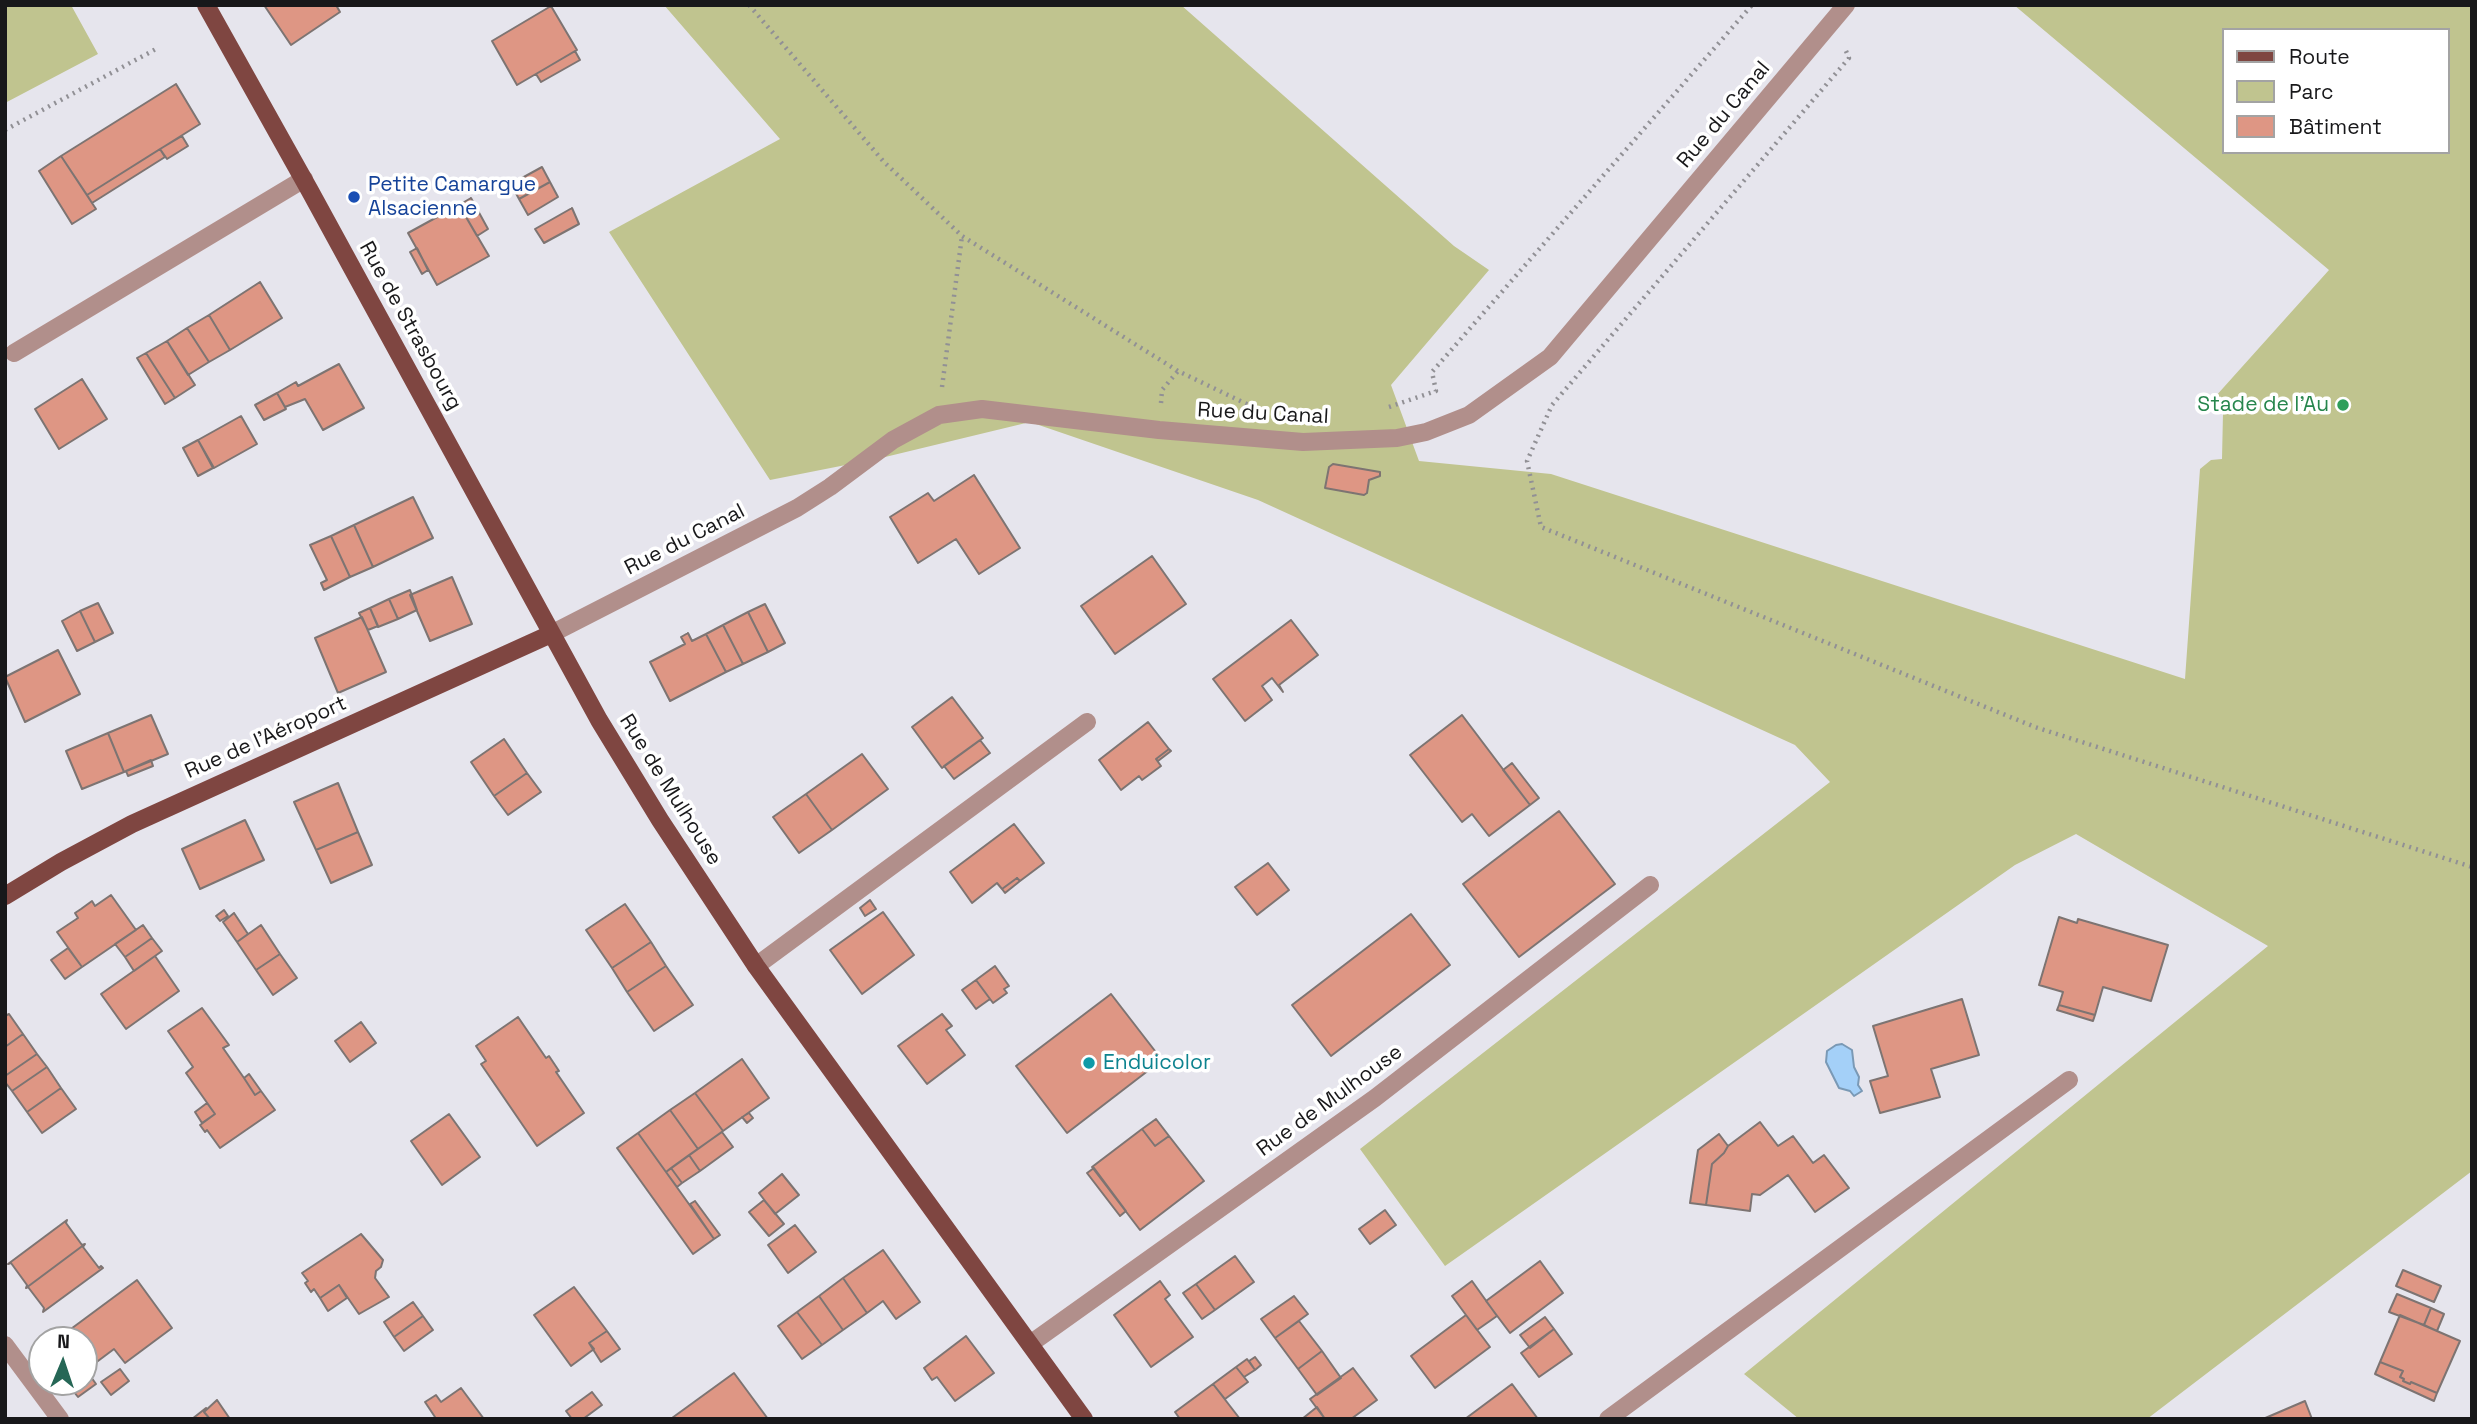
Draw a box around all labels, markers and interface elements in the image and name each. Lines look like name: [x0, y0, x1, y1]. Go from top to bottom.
legend: [2222, 28, 2449, 154]
text: Route: [2289, 43, 2350, 70]
street label: Rue du Canal: [1672, 57, 1776, 173]
text: Parc: [2289, 78, 2334, 105]
text: Bâtiment: [2289, 113, 2382, 140]
place label: Petite Camargue Alsacienne: [368, 172, 536, 222]
marker: Petite Camargue Alsacienne: [346, 189, 362, 205]
street label: Rue de Strasbourg: [353, 237, 467, 415]
place label: Stade de l'Au: [2197, 392, 2329, 418]
marker: Stade de l'Au: [2335, 397, 2351, 413]
street label: Rue du Canal: [1197, 398, 1329, 430]
street label: Rue du Canal: [621, 499, 749, 581]
street label: Rue de l'Aéroport: [181, 691, 351, 785]
street label: Rue de Mulhouse: [613, 710, 727, 870]
street label: Rue de Mulhouse: [1252, 1040, 1408, 1162]
place label: Enduicolor: [1103, 1050, 1211, 1076]
marker: Enduicolor: [1081, 1055, 1097, 1071]
north arrow: [28, 1326, 98, 1396]
text: N: [57, 1329, 70, 1354]

